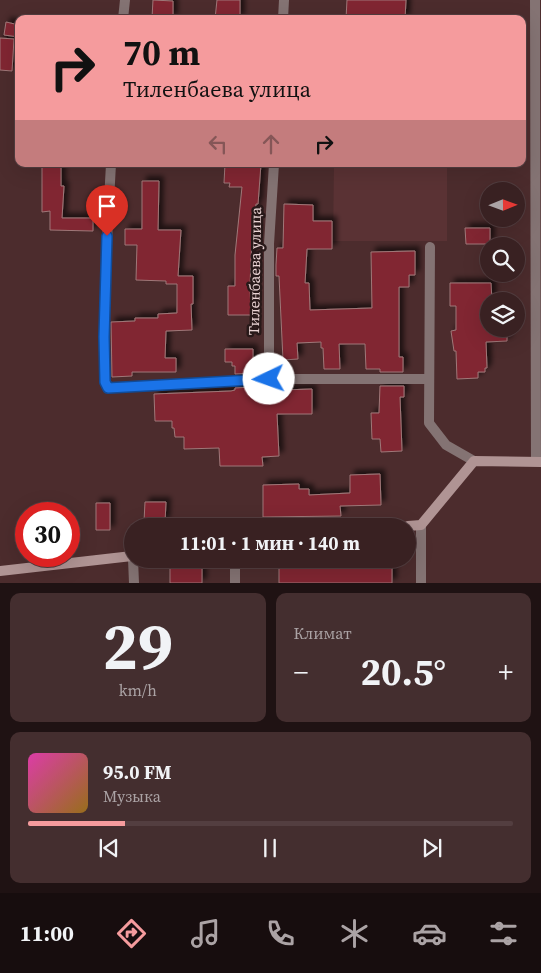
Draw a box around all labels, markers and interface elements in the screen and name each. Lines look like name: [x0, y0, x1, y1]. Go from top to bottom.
text: 70 m: [123, 29, 200, 77]
icon: right: [40, 35, 105, 100]
text: Тиленбаева улица: [123, 74, 311, 104]
icon: left: [204, 130, 232, 158]
icon: ahead: [257, 130, 285, 158]
icon: right: [310, 130, 338, 158]
north arrow: [480, 182, 525, 228]
map controls: [480, 182, 525, 337]
pin: [86, 185, 128, 236]
icon: arrive: [93, 192, 121, 220]
street label: Тиленбаева улица: [243, 206, 266, 335]
button: search: [480, 237, 525, 282]
button: layers: [480, 292, 525, 337]
position arrow: [242, 352, 294, 404]
speed limit sign: 30: [15, 502, 80, 567]
text: 11:01 · 1 мин · 140 m: [180, 530, 360, 556]
text: 29: [103, 602, 173, 691]
text: Климат: [294, 622, 352, 644]
text: 20.5°: [360, 646, 446, 698]
text: −: [294, 653, 308, 691]
text: +: [498, 653, 513, 691]
text: km/h: [119, 679, 157, 701]
text: 95.0 FM: [103, 759, 172, 785]
text: Музыка: [103, 785, 161, 807]
icon: previous: [95, 834, 123, 862]
icon: pause: [256, 834, 284, 862]
icon: next: [418, 834, 446, 862]
icon: directions: [114, 916, 149, 951]
icon: music: [188, 916, 223, 951]
icon: phone: [263, 916, 298, 951]
icon: climate: [337, 916, 372, 951]
icon: car: [412, 916, 447, 951]
icon: filters: [486, 916, 521, 951]
text: 11:00: [20, 918, 74, 948]

